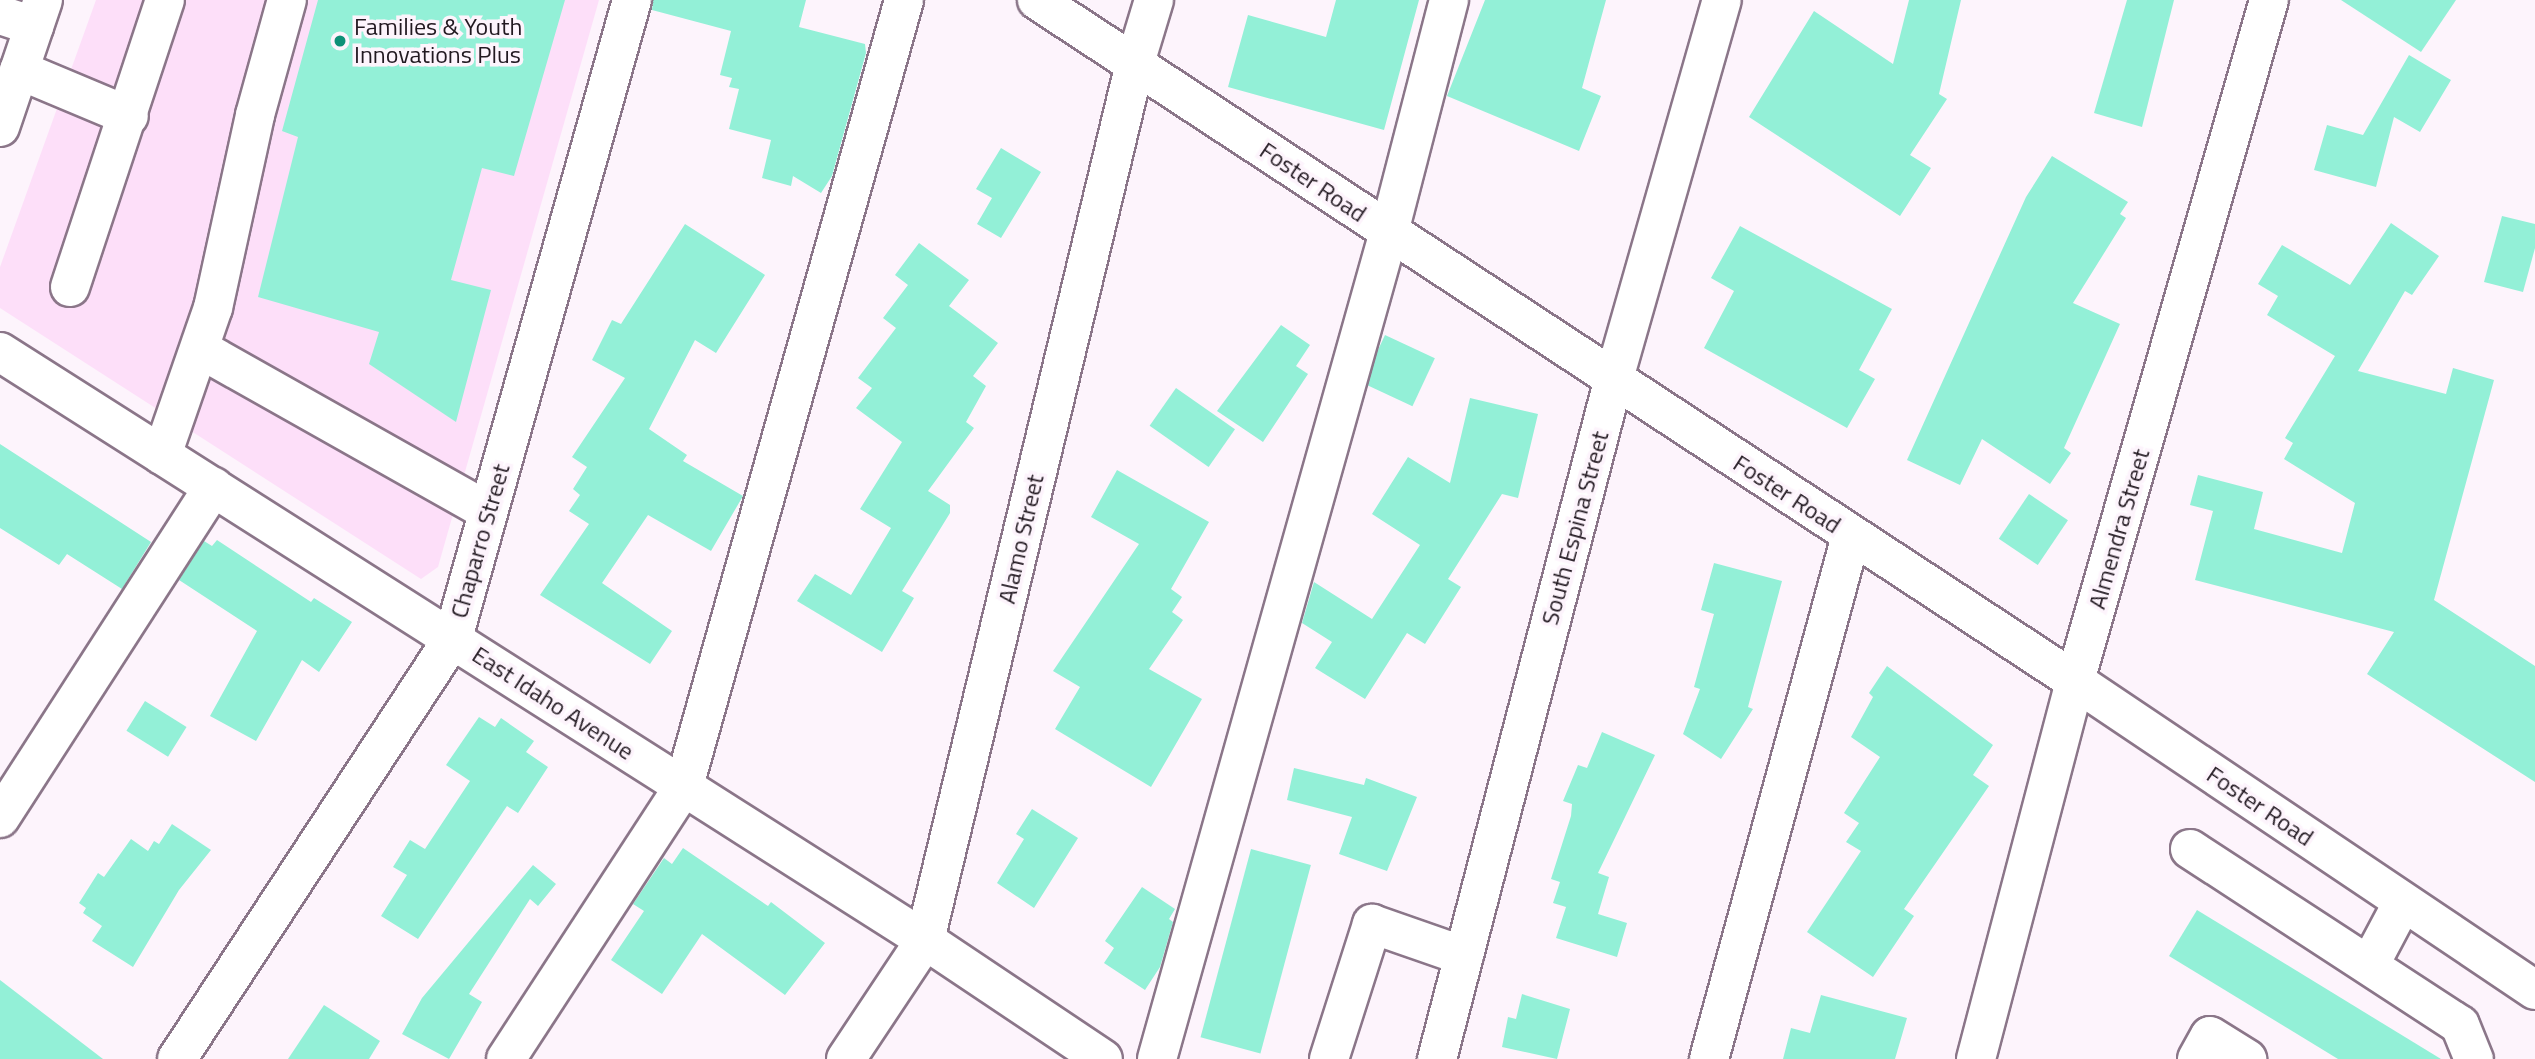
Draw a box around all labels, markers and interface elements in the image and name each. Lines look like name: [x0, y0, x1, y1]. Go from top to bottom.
place label: Families & Youth Innovations Plus: [354, 13, 522, 69]
marker: Families & Youth Innovations Plus: [332, 33, 348, 49]
street label: Foster Road: [1254, 136, 1372, 228]
street label: South Espina Street: [1535, 428, 1615, 628]
street label: Almendra Street: [2082, 446, 2156, 612]
street label: Foster Road: [1728, 449, 1846, 539]
street label: Chaparro Street: [444, 461, 516, 621]
street label: Alamo Street: [992, 472, 1050, 606]
street label: East Idaho Avenue: [467, 640, 639, 766]
street label: Foster Road: [2201, 760, 2319, 852]

